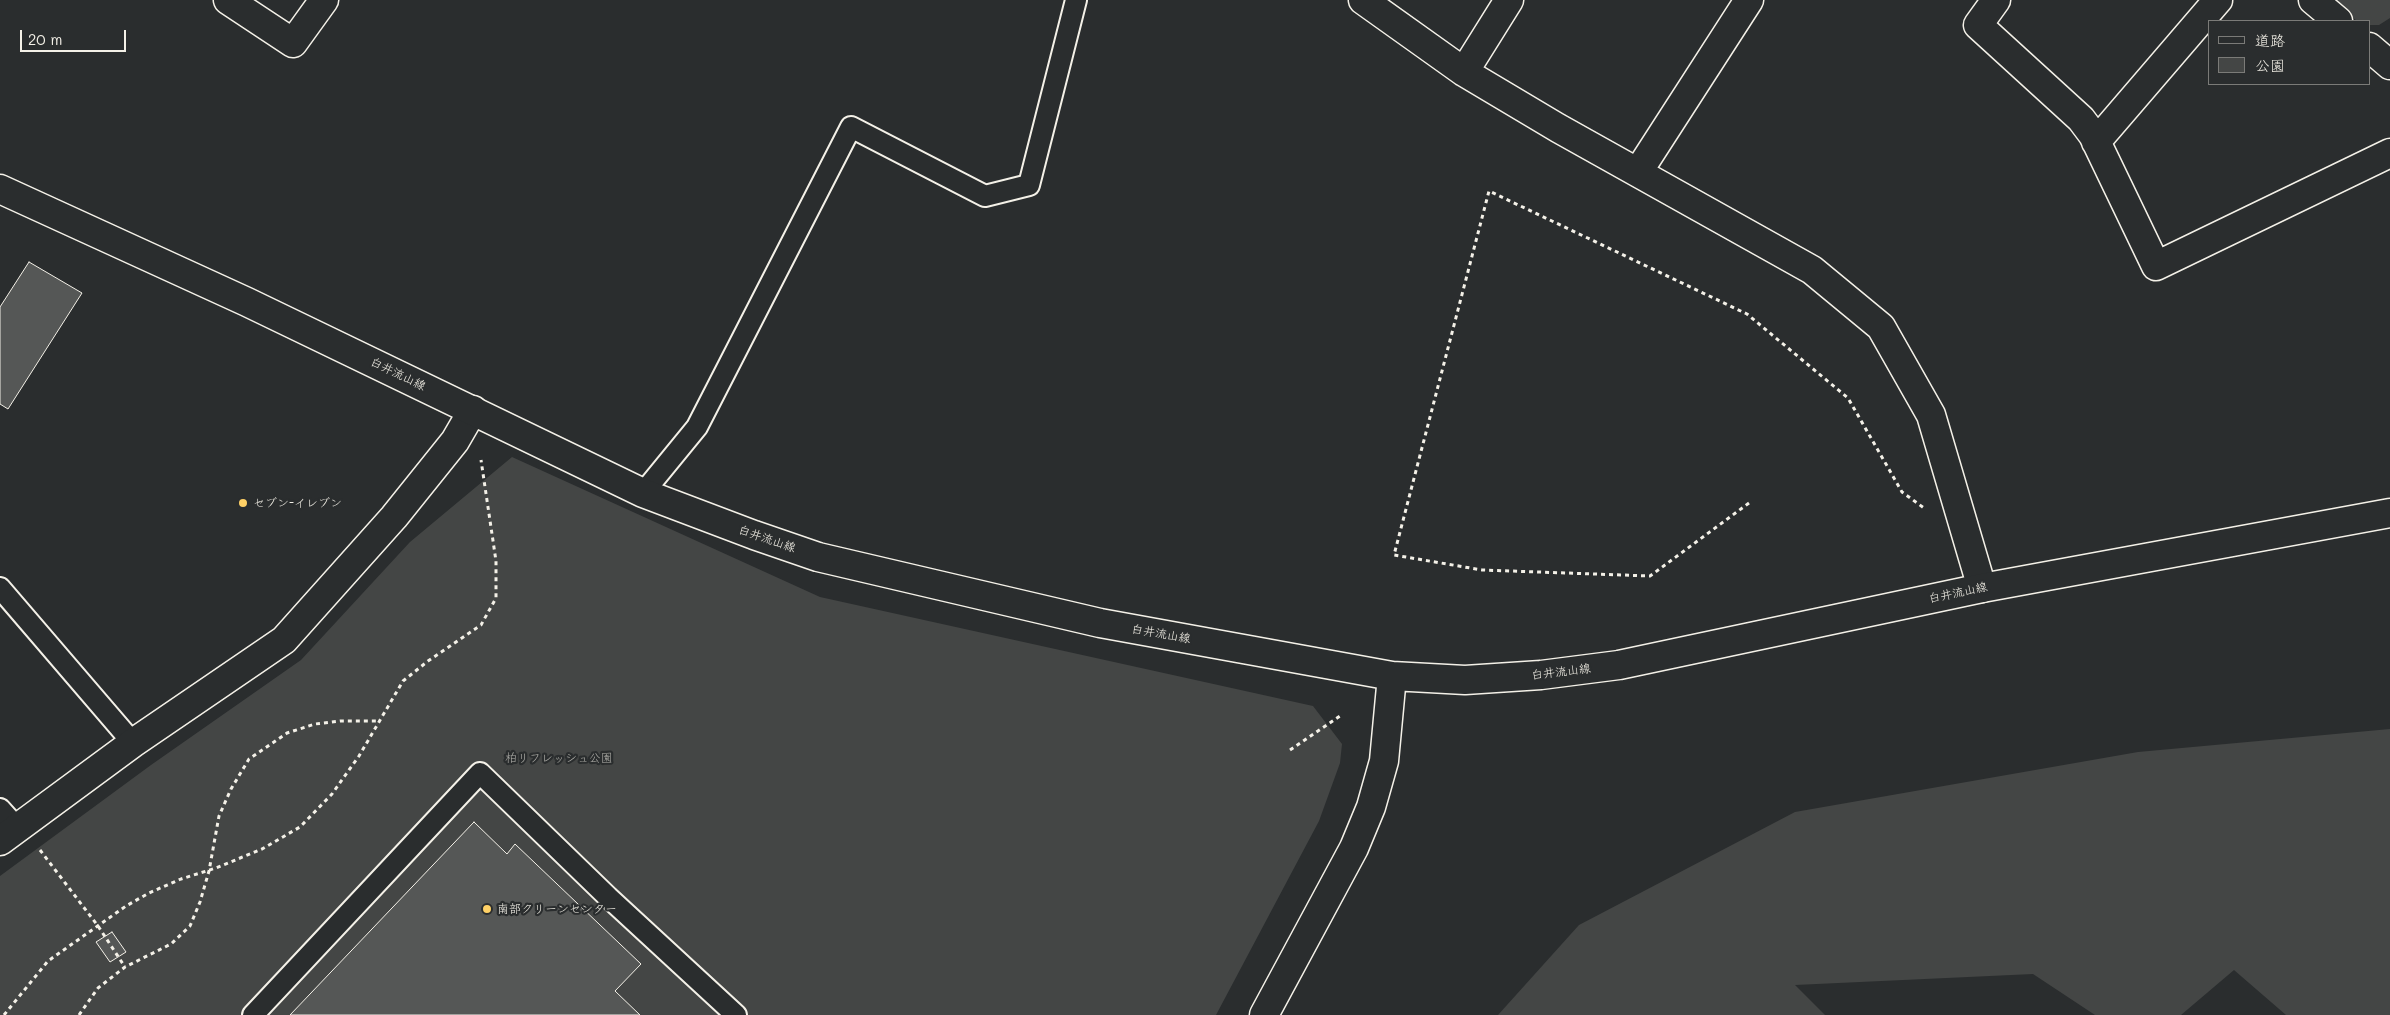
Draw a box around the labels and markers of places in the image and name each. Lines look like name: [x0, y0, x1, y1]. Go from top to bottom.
place label: セブン-イレブン: [253, 496, 342, 510]
marker: セブン-イレブン: [237, 497, 249, 509]
place label: 南部クリーンセンター: [497, 902, 617, 916]
marker: 南部クリーンセンター: [481, 903, 493, 915]

